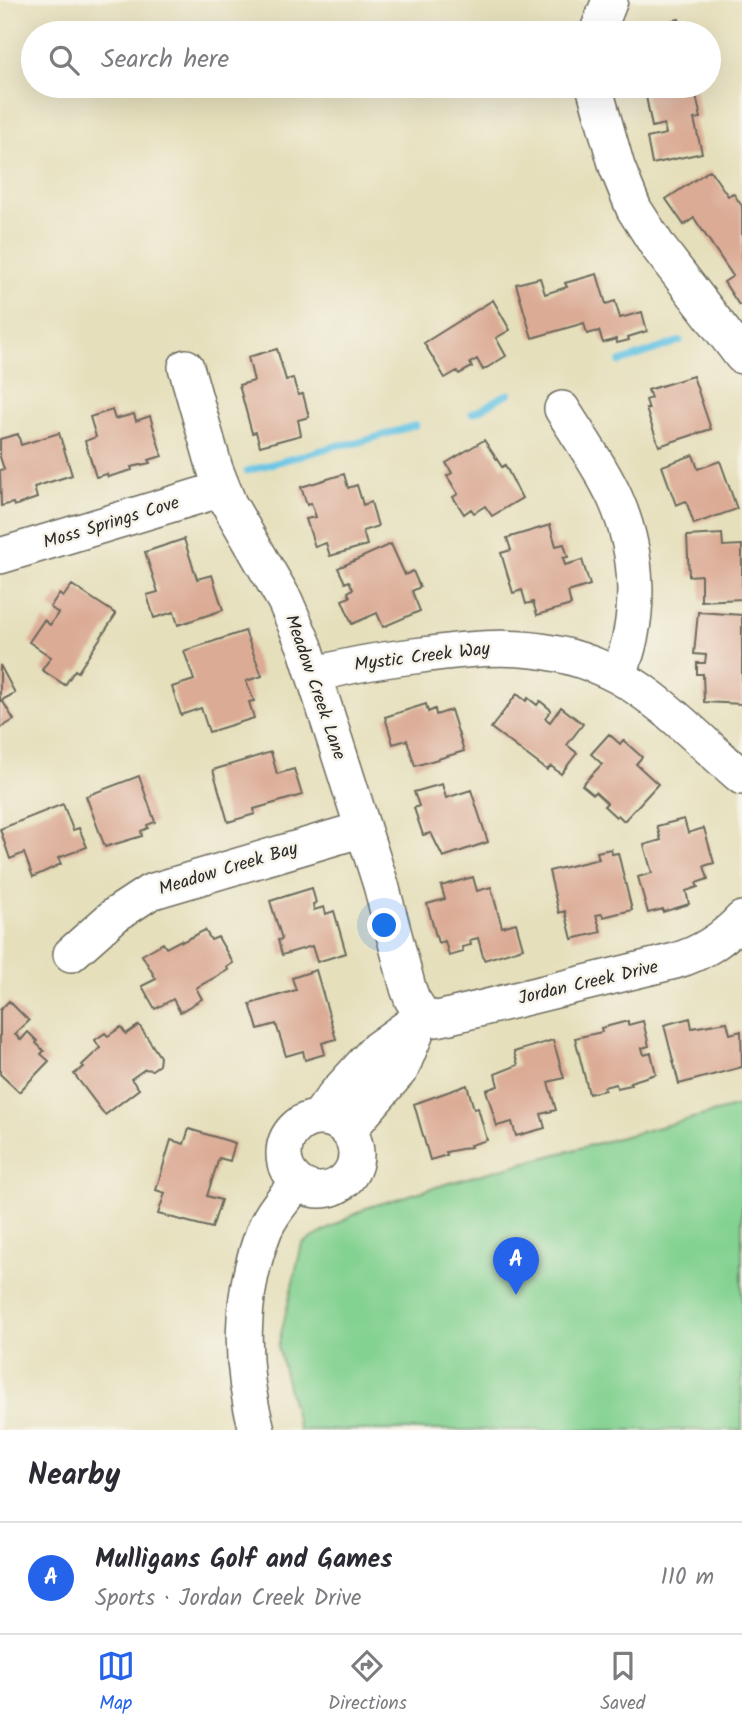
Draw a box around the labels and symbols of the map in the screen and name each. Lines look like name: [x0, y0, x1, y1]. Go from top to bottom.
street label: Moss Springs Cove: [40, 489, 183, 558]
street label: Meadow Creek Lane: [276, 611, 353, 764]
street label: Mystic Creek Way: [353, 635, 492, 680]
street label: Meadow Creek Bay: [155, 834, 302, 904]
your location: [367, 908, 401, 942]
street label: Jordan Creek Drive: [515, 953, 661, 1014]
pin: A: [493, 1237, 539, 1295]

